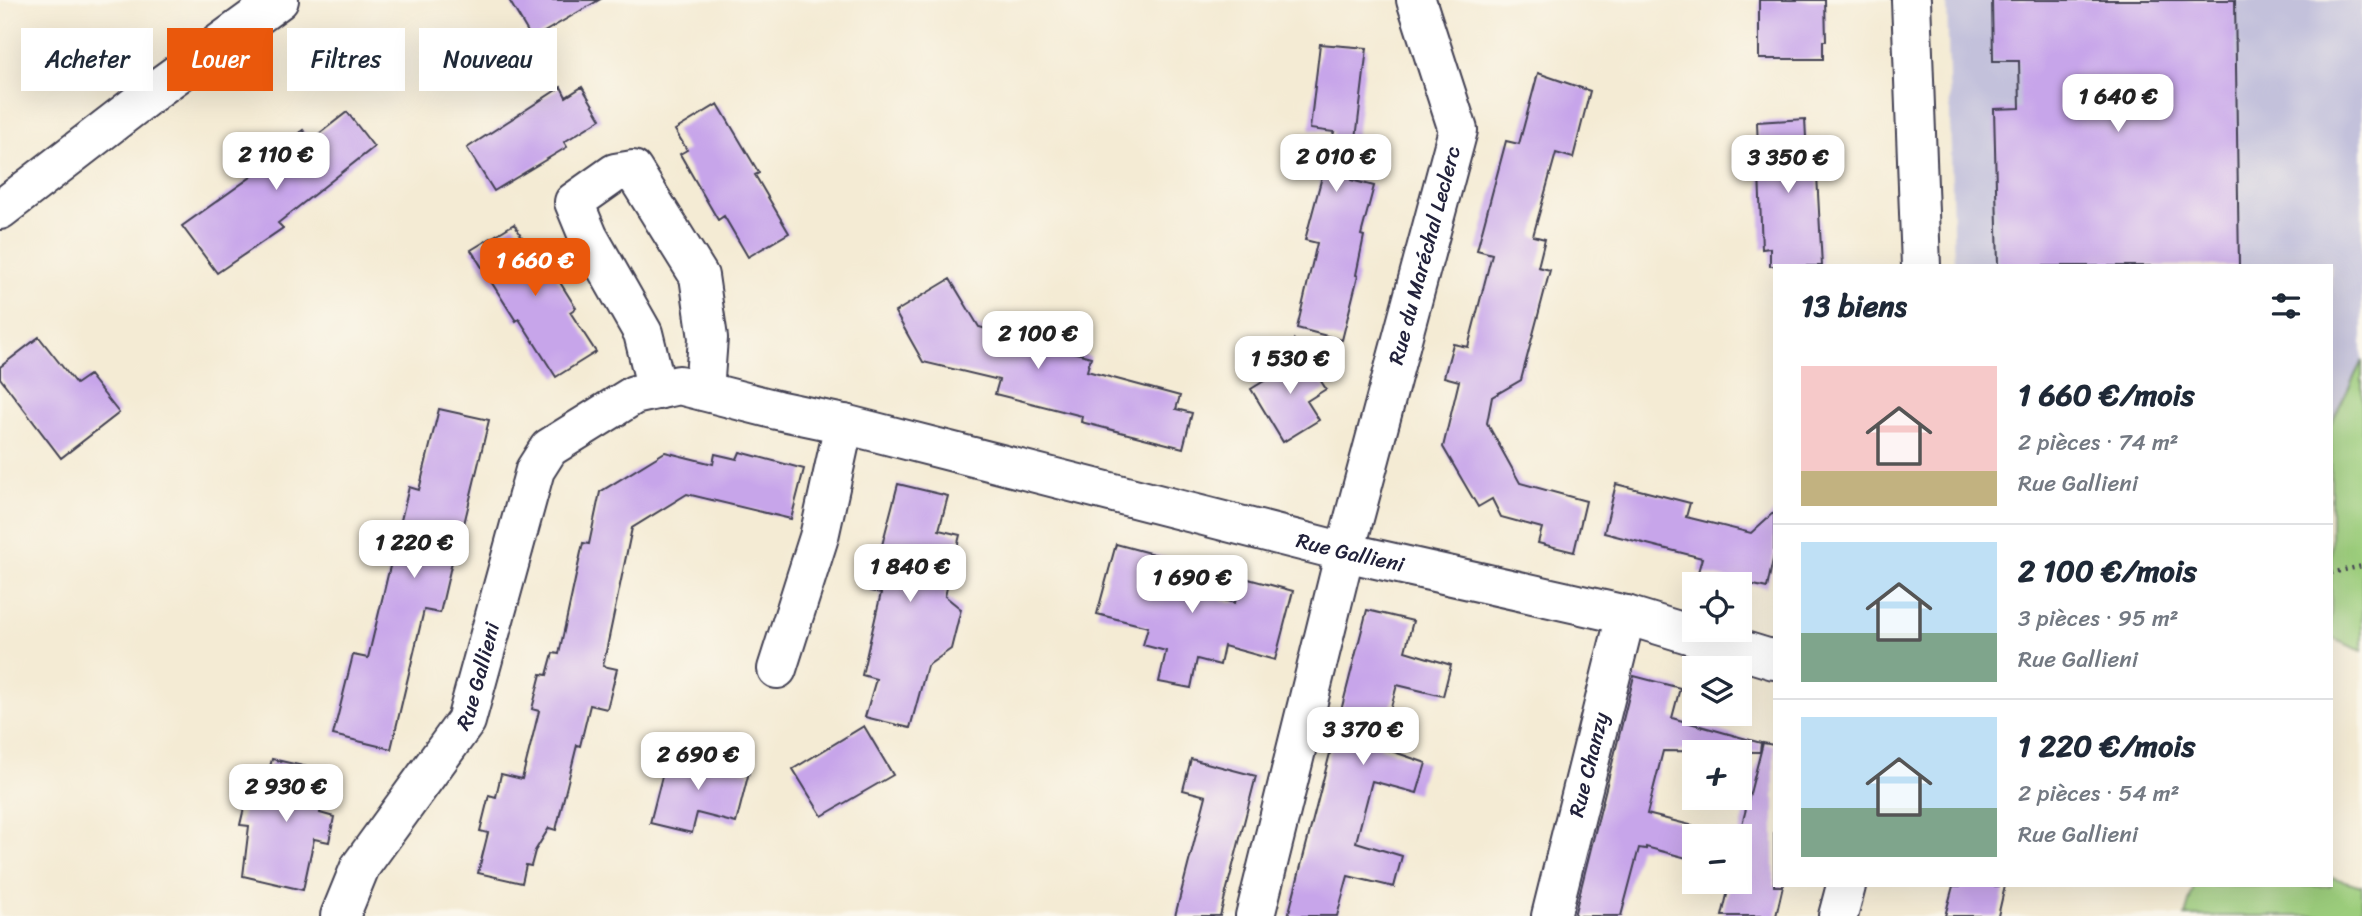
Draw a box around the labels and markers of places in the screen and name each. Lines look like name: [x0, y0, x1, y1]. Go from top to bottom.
pin: 1 640 €: [2053, 74, 2183, 134]
pin: 2 110 €: [211, 132, 341, 192]
pin: 2 010 €: [1271, 134, 1401, 194]
pin: 3 350 €: [1723, 136, 1853, 195]
pin: 1 660 €: [470, 238, 600, 298]
pin: 2 100 €: [973, 312, 1103, 371]
pin: 1 530 €: [1225, 336, 1355, 396]
pin: 1 220 €: [349, 520, 479, 580]
pin: 1 840 €: [845, 544, 975, 604]
pin: 1 690 €: [1127, 556, 1257, 615]
pin: 3 370 €: [1298, 708, 1428, 767]
pin: 2 690 €: [633, 732, 763, 792]
pin: 2 930 €: [221, 764, 351, 824]

